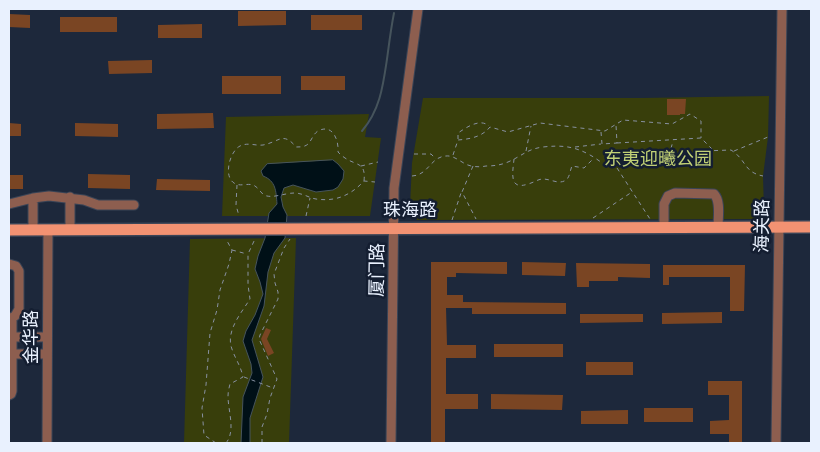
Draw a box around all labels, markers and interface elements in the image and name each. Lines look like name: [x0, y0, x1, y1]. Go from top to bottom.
park label: 东夷迎曦公园: [604, 148, 712, 170]
street label: 珠海路: [383, 199, 437, 221]
street label: 海关路: [751, 199, 773, 253]
street label: 厦门路: [366, 243, 388, 297]
street label: 金华路: [20, 310, 42, 364]

